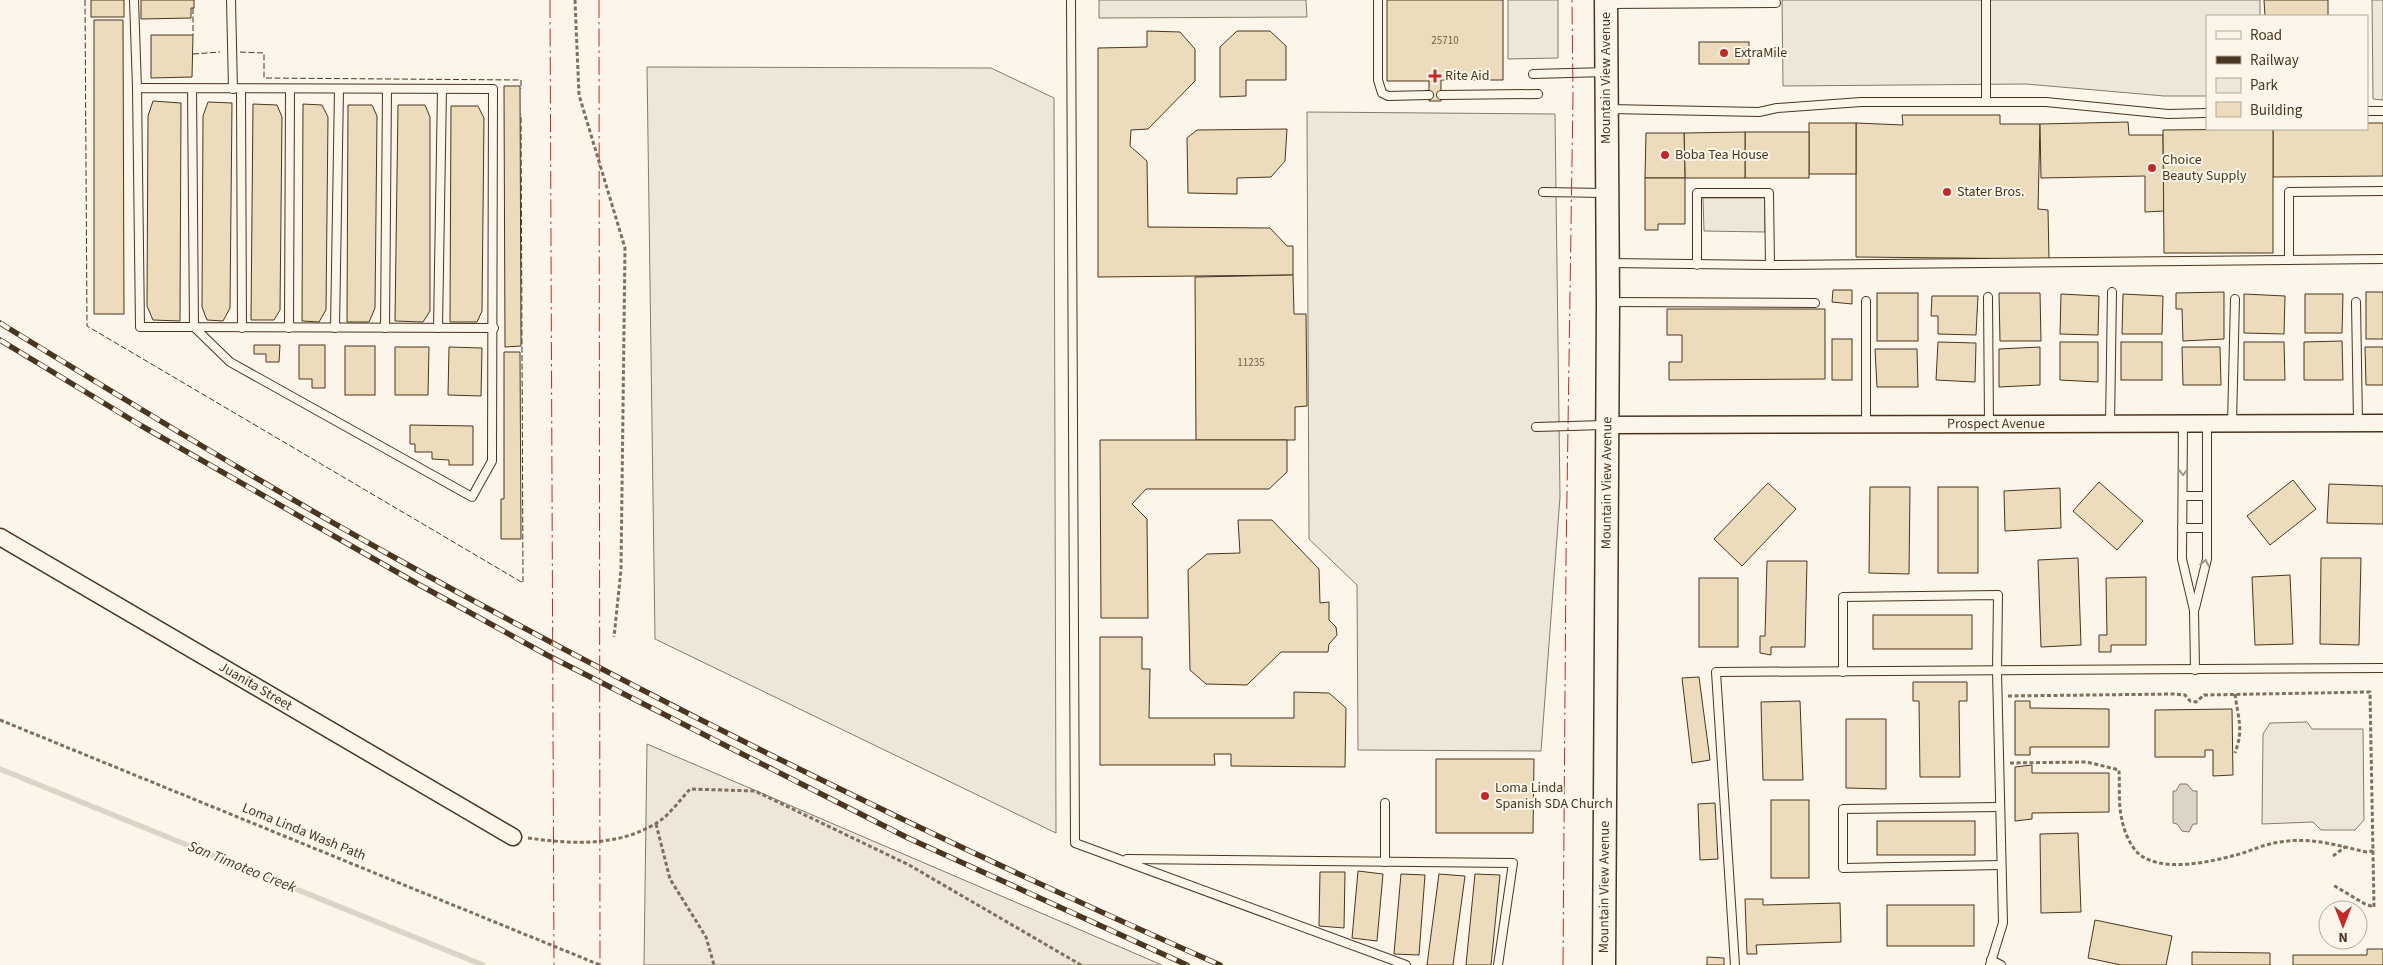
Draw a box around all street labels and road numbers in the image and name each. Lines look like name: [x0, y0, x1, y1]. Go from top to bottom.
street label: Mountain View Avenue: [1596, 12, 1616, 144]
street label: Prospect Avenue: [1947, 414, 2045, 434]
street label: Mountain View Avenue: [1597, 417, 1617, 549]
street label: Juanita Street: [215, 657, 296, 716]
street label: Loma Linda Wash Path: [239, 798, 369, 866]
street label: Mountain View Avenue: [1594, 821, 1615, 953]

